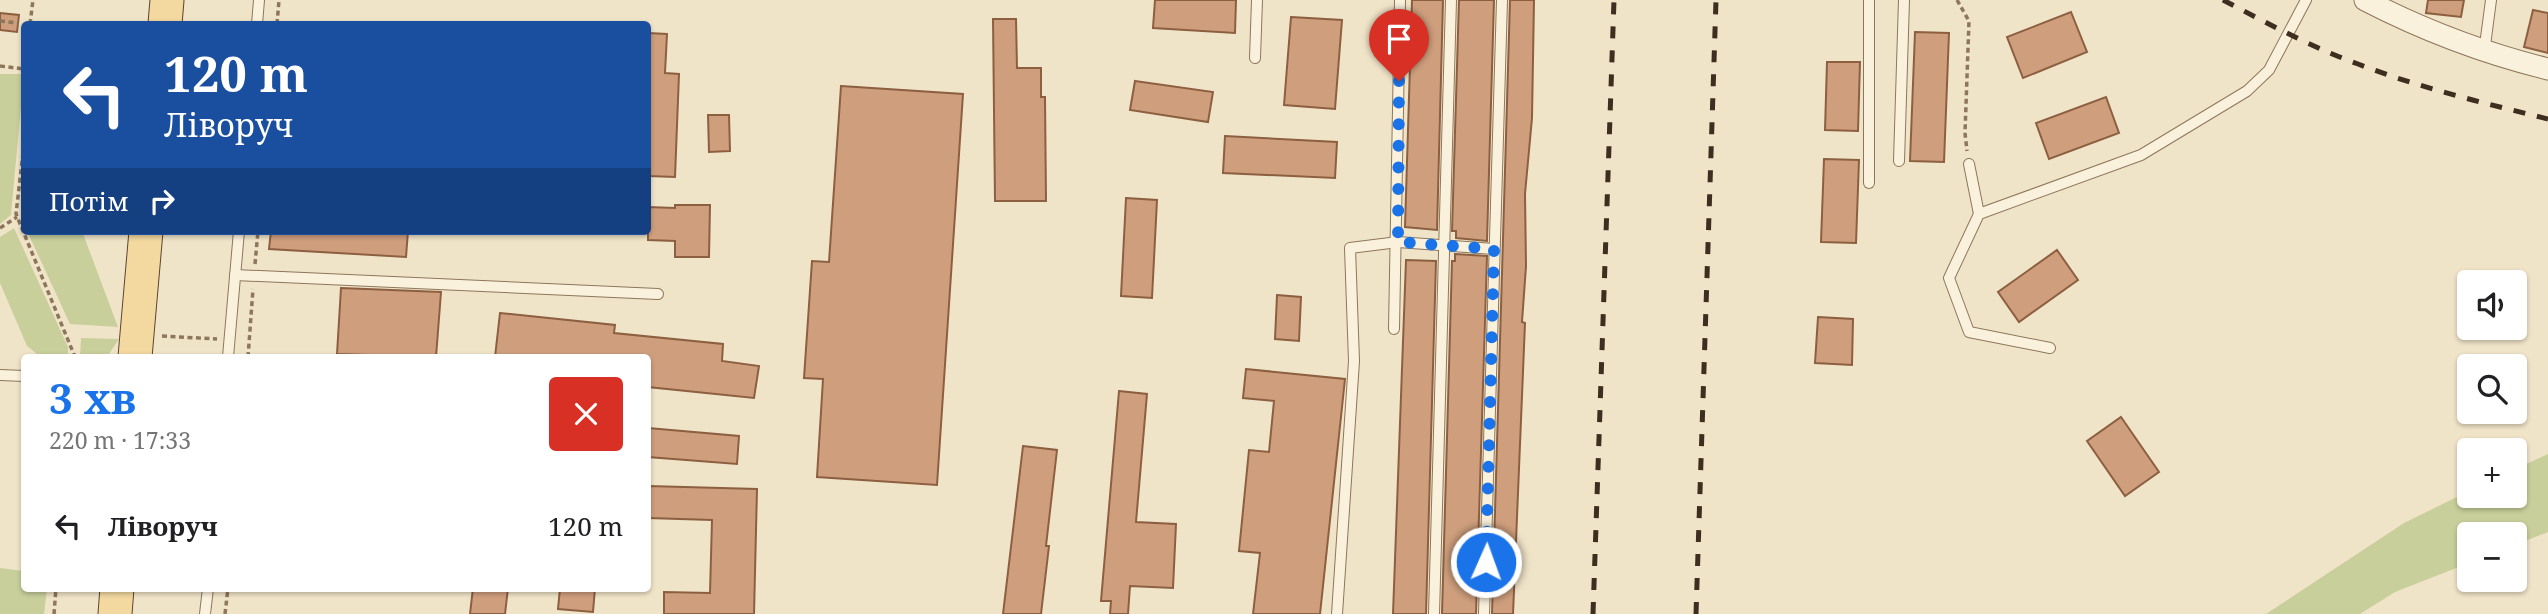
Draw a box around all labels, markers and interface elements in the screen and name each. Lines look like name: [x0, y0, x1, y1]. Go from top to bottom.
pin: [1369, 9, 1429, 81]
icon: arrive: [1380, 20, 1418, 58]
text: 120 m: [164, 40, 308, 106]
icon: left: [49, 49, 140, 140]
text: Ліворуч: [164, 103, 293, 146]
icon: right: [143, 182, 181, 220]
text: Потім: [49, 183, 129, 219]
map controls: [2457, 270, 2527, 592]
button: sound: [2457, 270, 2527, 340]
button: search: [2457, 354, 2527, 424]
text: 3 хв: [49, 369, 136, 426]
button: close: [549, 377, 623, 451]
text: 220 m · 17:33: [49, 424, 191, 456]
button: +: [2457, 438, 2527, 508]
icon: left: [49, 507, 87, 545]
text: Ліворуч: [108, 508, 218, 544]
text: 120 m: [548, 508, 623, 544]
button: −: [2457, 522, 2527, 592]
position arrow: [1449, 525, 1523, 599]

